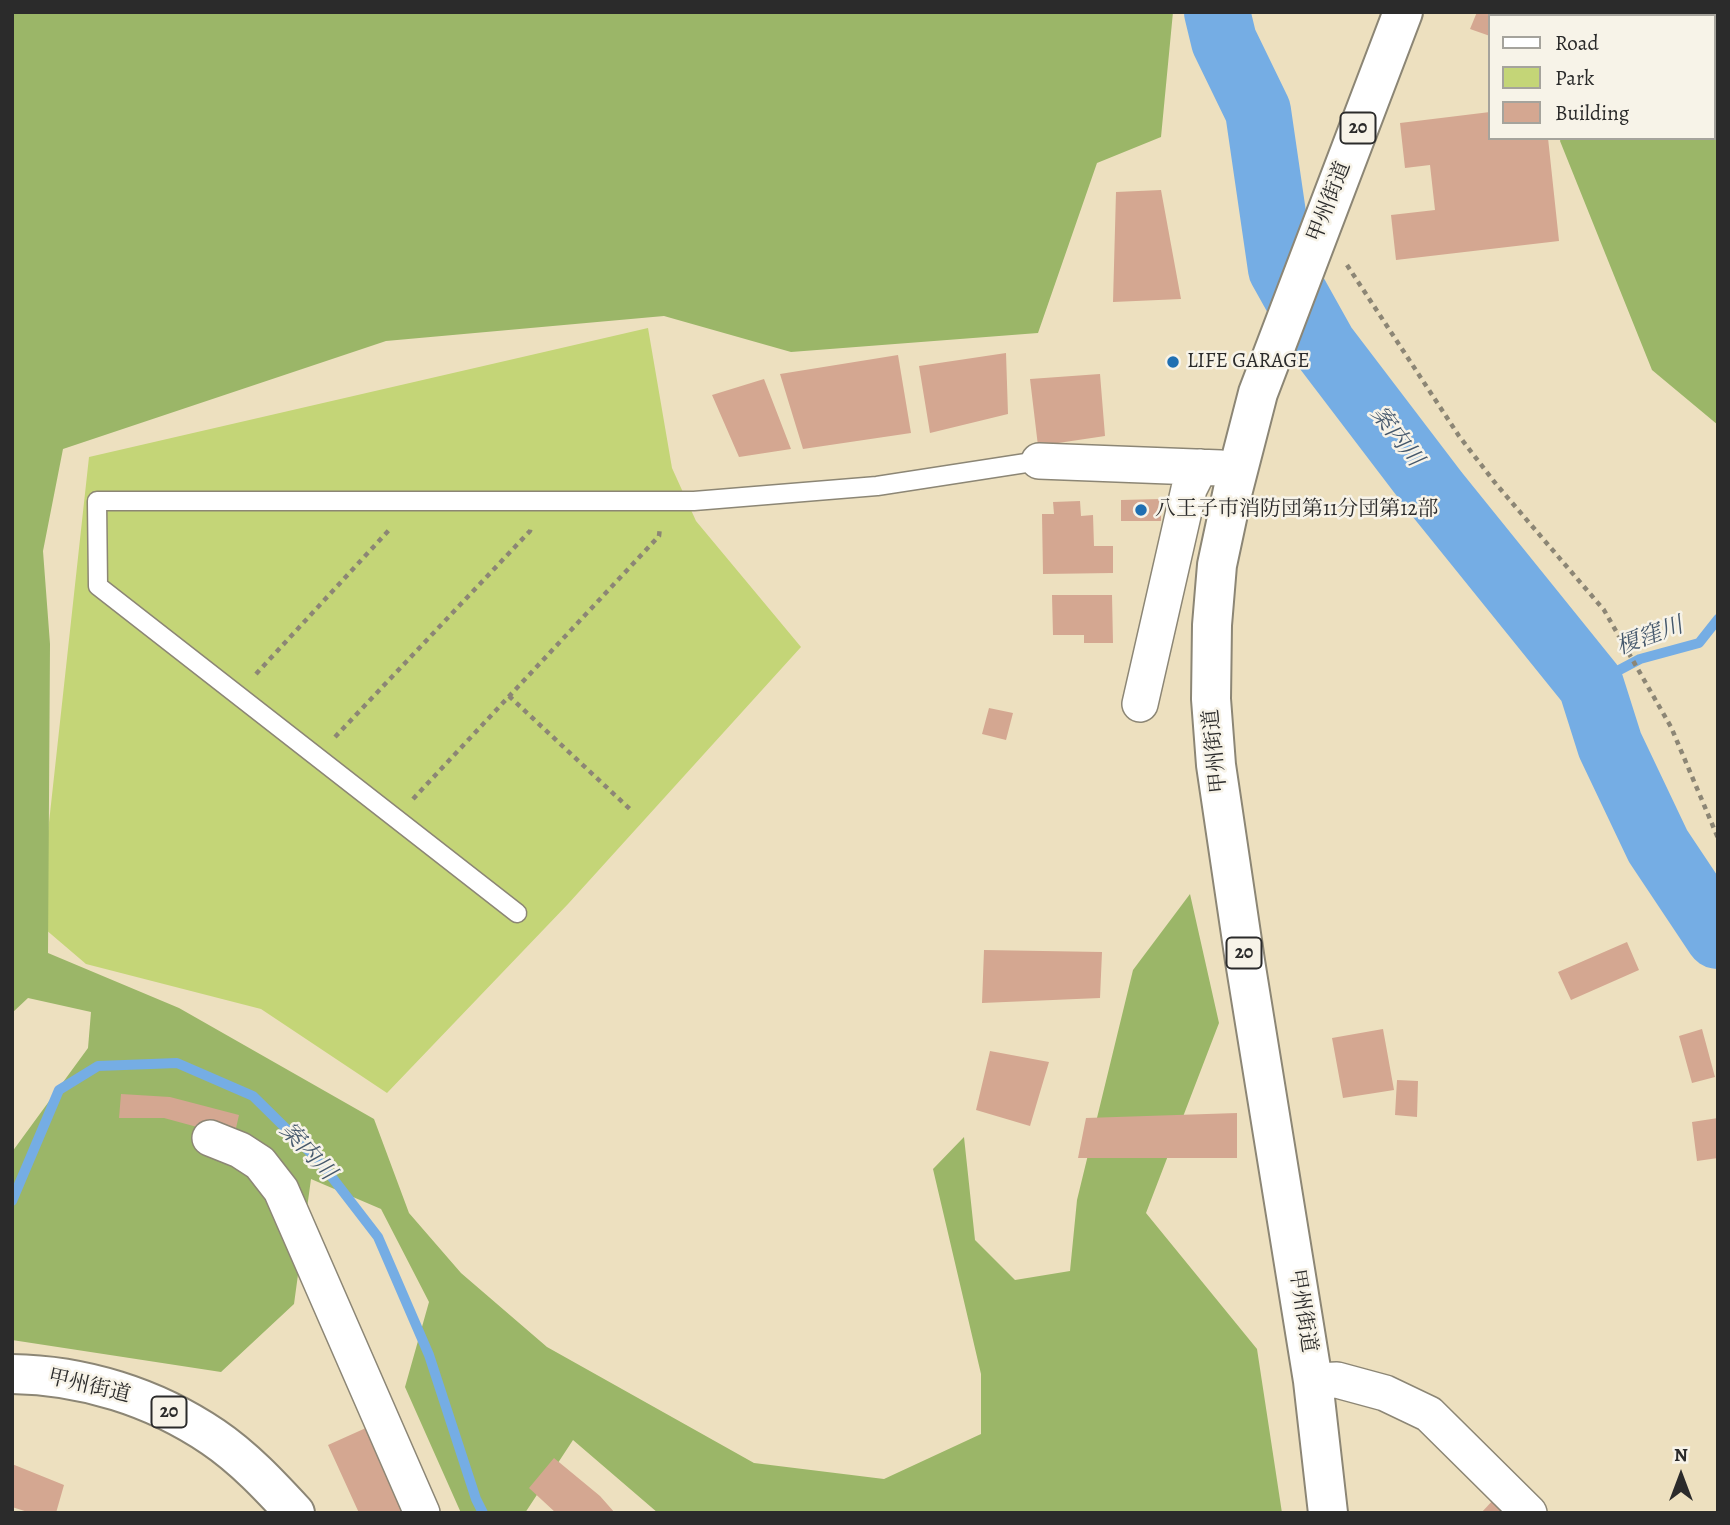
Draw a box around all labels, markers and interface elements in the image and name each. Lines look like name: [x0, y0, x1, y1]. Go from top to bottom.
legend: [1488, 14, 1716, 140]
text: Road: [1555, 29, 1599, 57]
text: Park: [1555, 64, 1594, 92]
text: Building: [1555, 99, 1629, 127]
road number: 20: [1340, 112, 1376, 144]
street label: 甲州街道: [1303, 158, 1357, 246]
place label: LIFE GARAGE: [1187, 349, 1310, 375]
marker: LIFE GARAGE: [1165, 354, 1181, 370]
water label: 案内川: [1364, 401, 1428, 473]
place label: 八王子市消防団第11分団第12部: [1155, 497, 1439, 523]
marker: 八王子市消防団第11分団第12部: [1133, 502, 1149, 518]
water label: 榎窪川: [1613, 612, 1687, 662]
street label: 甲州街道: [1199, 708, 1233, 794]
road number: 20: [1226, 937, 1262, 968]
water label: 案内川: [273, 1117, 341, 1187]
street label: 甲州街道: [1283, 1268, 1321, 1354]
street label: 甲州街道: [45, 1365, 133, 1409]
road number: 20: [152, 1396, 186, 1428]
north arrow: [1646, 1441, 1716, 1511]
text: N: [1674, 1442, 1688, 1468]

